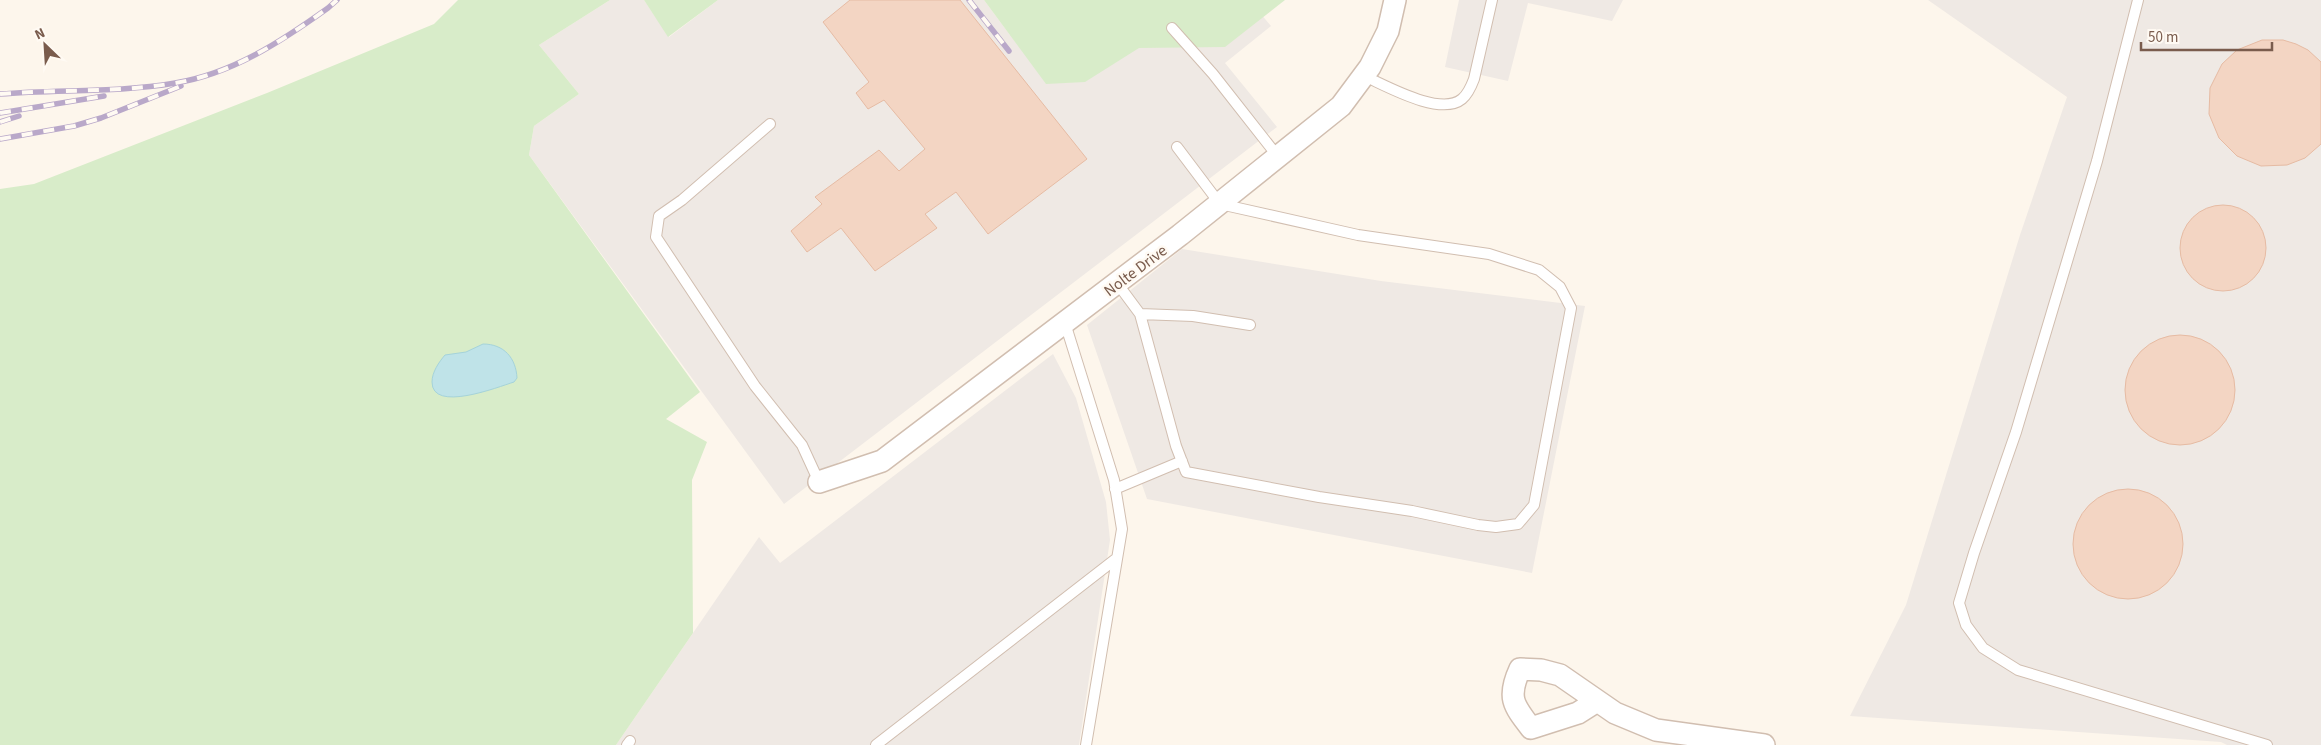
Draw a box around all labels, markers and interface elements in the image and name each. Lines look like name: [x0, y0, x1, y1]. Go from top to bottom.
north arrow: [20, 20, 70, 70]
scale bar: [2141, 20, 2272, 52]
text: N: [31, 23, 48, 45]
text: 50 m: [2148, 27, 2178, 48]
street label: Nolte Drive: [1099, 240, 1172, 302]

